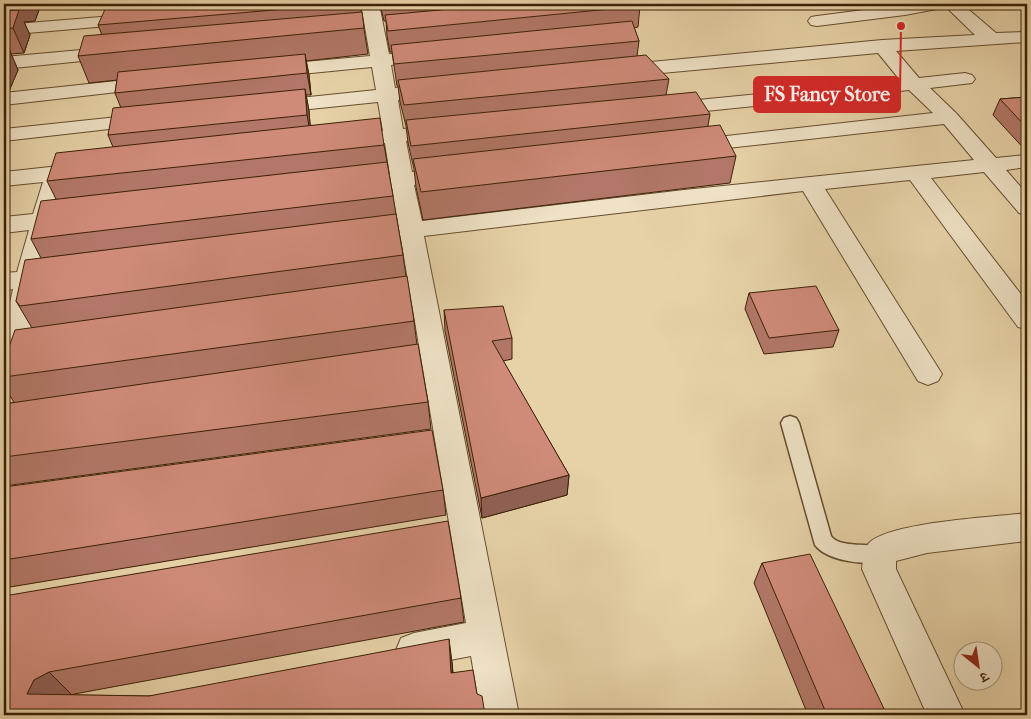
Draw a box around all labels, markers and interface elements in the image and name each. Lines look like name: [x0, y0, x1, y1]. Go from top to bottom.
callout: FS Fancy Store: [754, 77, 900, 112]
text: FS Fancy Store: [763, 83, 890, 106]
north arrow: [954, 642, 1004, 692]
text: उ: [976, 667, 992, 686]

